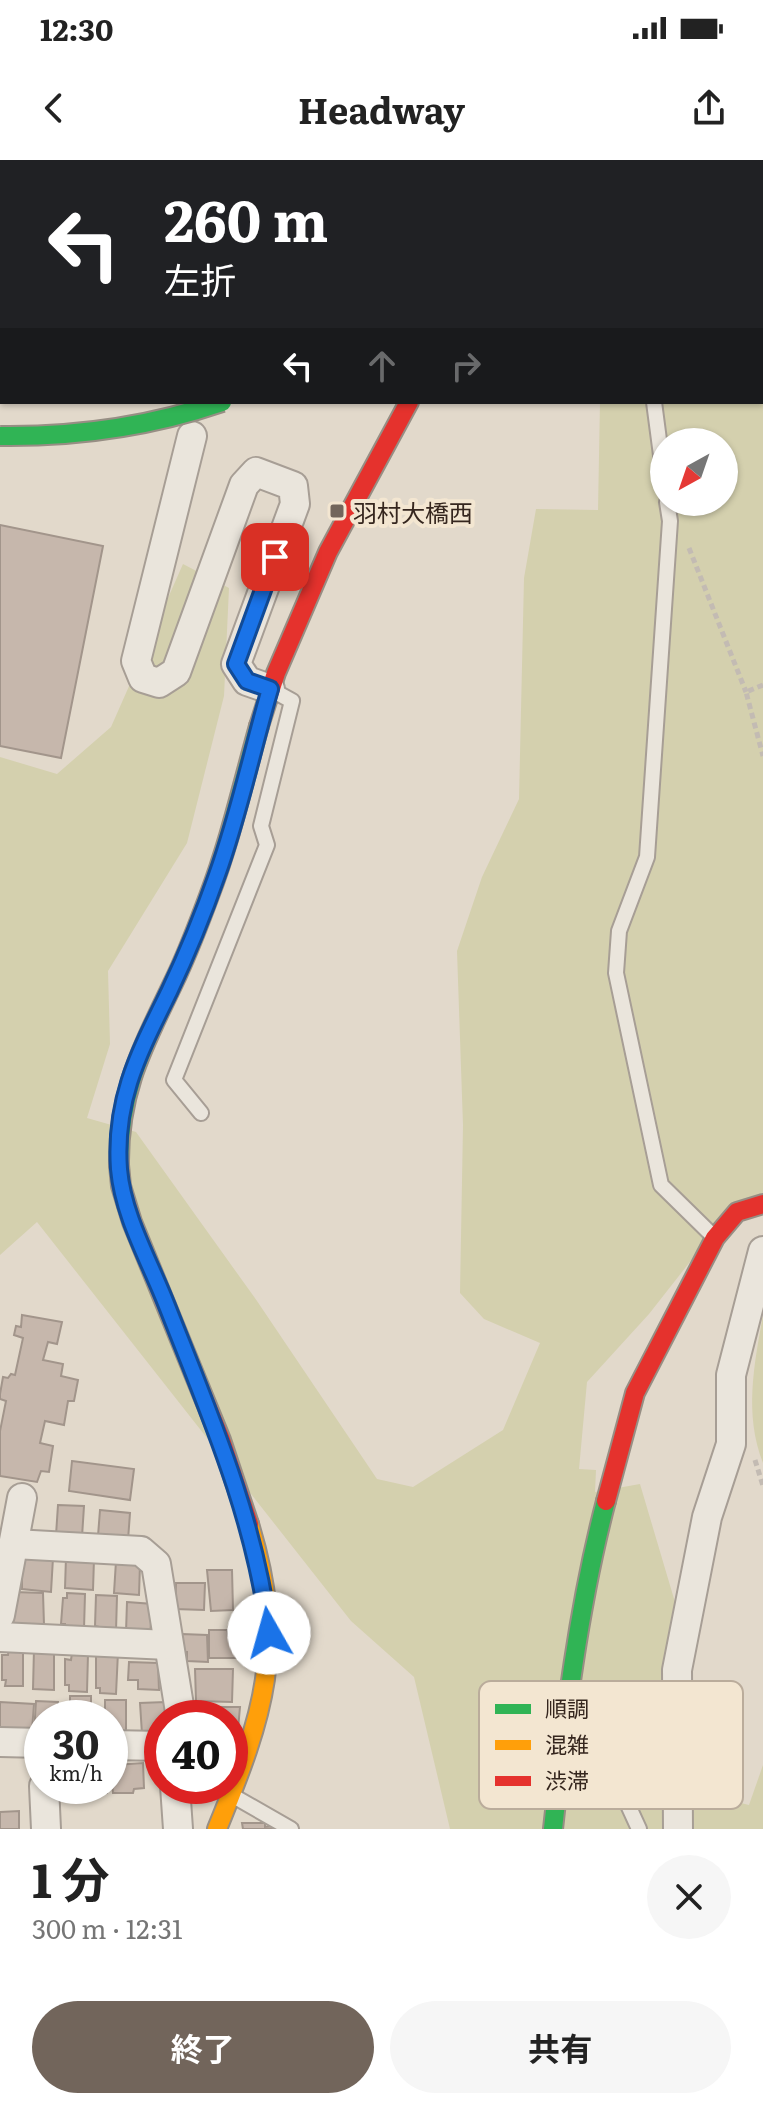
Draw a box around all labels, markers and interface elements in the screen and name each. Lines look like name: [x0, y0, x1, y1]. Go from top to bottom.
text: 12:30: [40, 6, 113, 50]
text: Headway: [298, 82, 465, 135]
icon: back: [32, 86, 76, 130]
icon: share: [687, 86, 731, 130]
text: 260 m: [164, 176, 328, 259]
icon: left: [32, 192, 136, 296]
text: 左折: [164, 252, 236, 305]
icon: left: [276, 344, 320, 388]
icon: ahead: [360, 344, 404, 388]
icon: right: [444, 344, 488, 388]
north arrow: [650, 428, 738, 516]
map controls: [650, 428, 738, 516]
place label: 羽村大橋西: [353, 494, 473, 529]
marker: 羽村大橋西: [328, 502, 346, 520]
pin: [241, 523, 309, 591]
icon: arrive: [253, 535, 297, 579]
position arrow: [227, 1591, 311, 1675]
legend: [479, 1681, 743, 1809]
text: 順調: [545, 1691, 589, 1724]
speed limit sign: 40: [144, 1700, 248, 1804]
text: 30: [53, 1712, 99, 1771]
text: 混雑: [545, 1727, 589, 1760]
text: km/h: [49, 1757, 103, 1787]
text: 渋滞: [545, 1763, 589, 1796]
text: 1 分: [32, 1842, 109, 1913]
button: close: [647, 1855, 731, 1939]
text: 300 m · 12:31: [32, 1908, 182, 1947]
button: 終了: [32, 2001, 374, 2093]
button: 共有: [390, 2001, 731, 2093]

